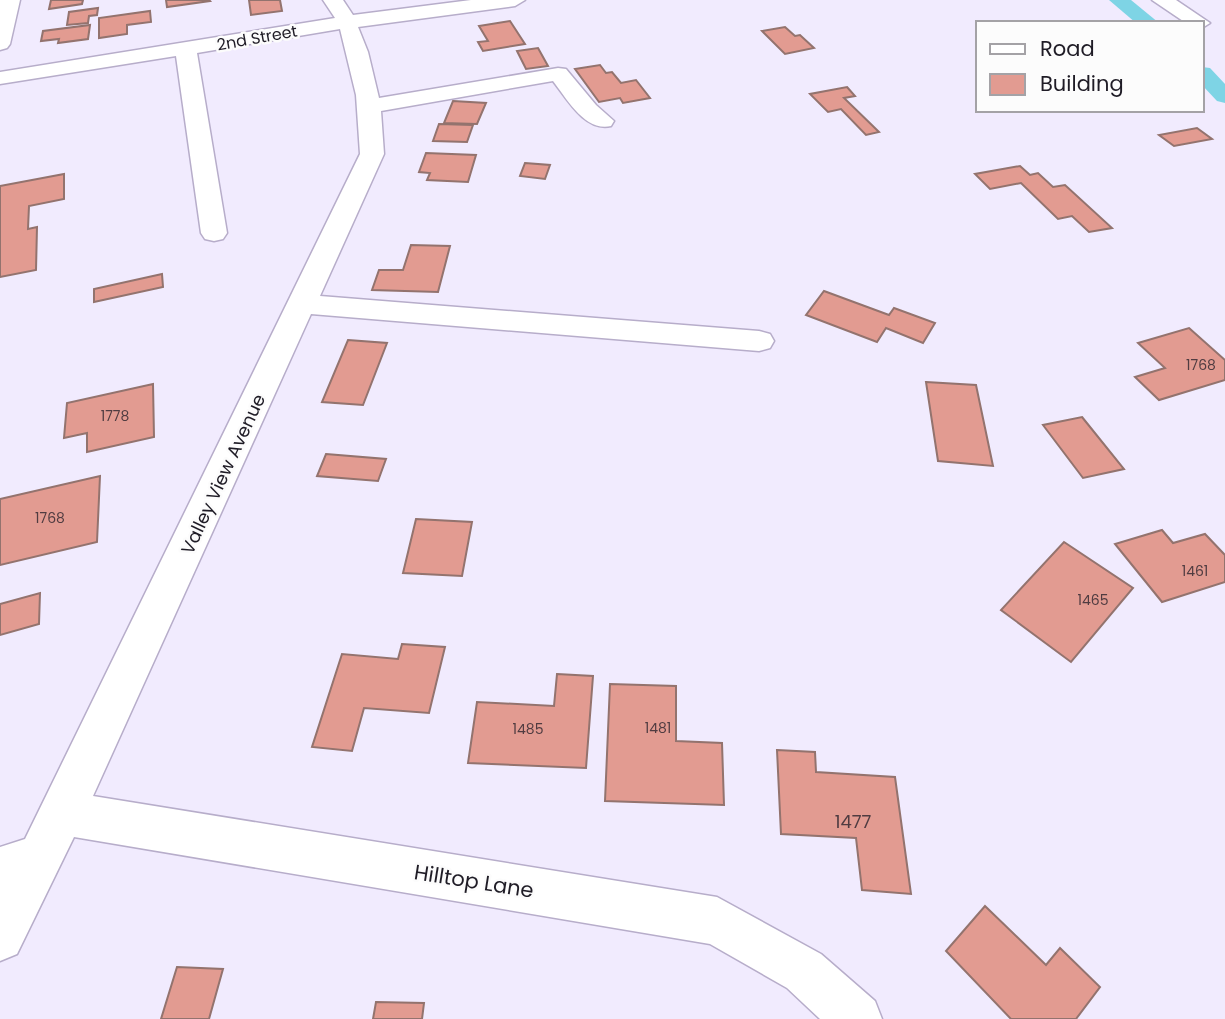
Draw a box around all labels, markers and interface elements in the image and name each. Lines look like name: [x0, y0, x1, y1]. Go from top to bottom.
street label: 2nd Street: [215, 20, 299, 56]
legend: [976, 21, 1204, 112]
text: Road: [1040, 34, 1095, 63]
text: Building: [1040, 69, 1124, 98]
house number: 1768: [1186, 355, 1216, 375]
street label: Valley View Avenue: [175, 390, 271, 558]
house number: 1778: [101, 406, 129, 426]
house number: 1768: [35, 508, 65, 528]
house number: 1461: [1182, 561, 1208, 581]
house number: 1465: [1078, 590, 1108, 610]
house number: 1481: [645, 718, 671, 738]
house number: 1485: [513, 719, 543, 739]
house number: 1477: [835, 809, 872, 834]
street label: Hilltop Lane: [412, 857, 536, 905]

